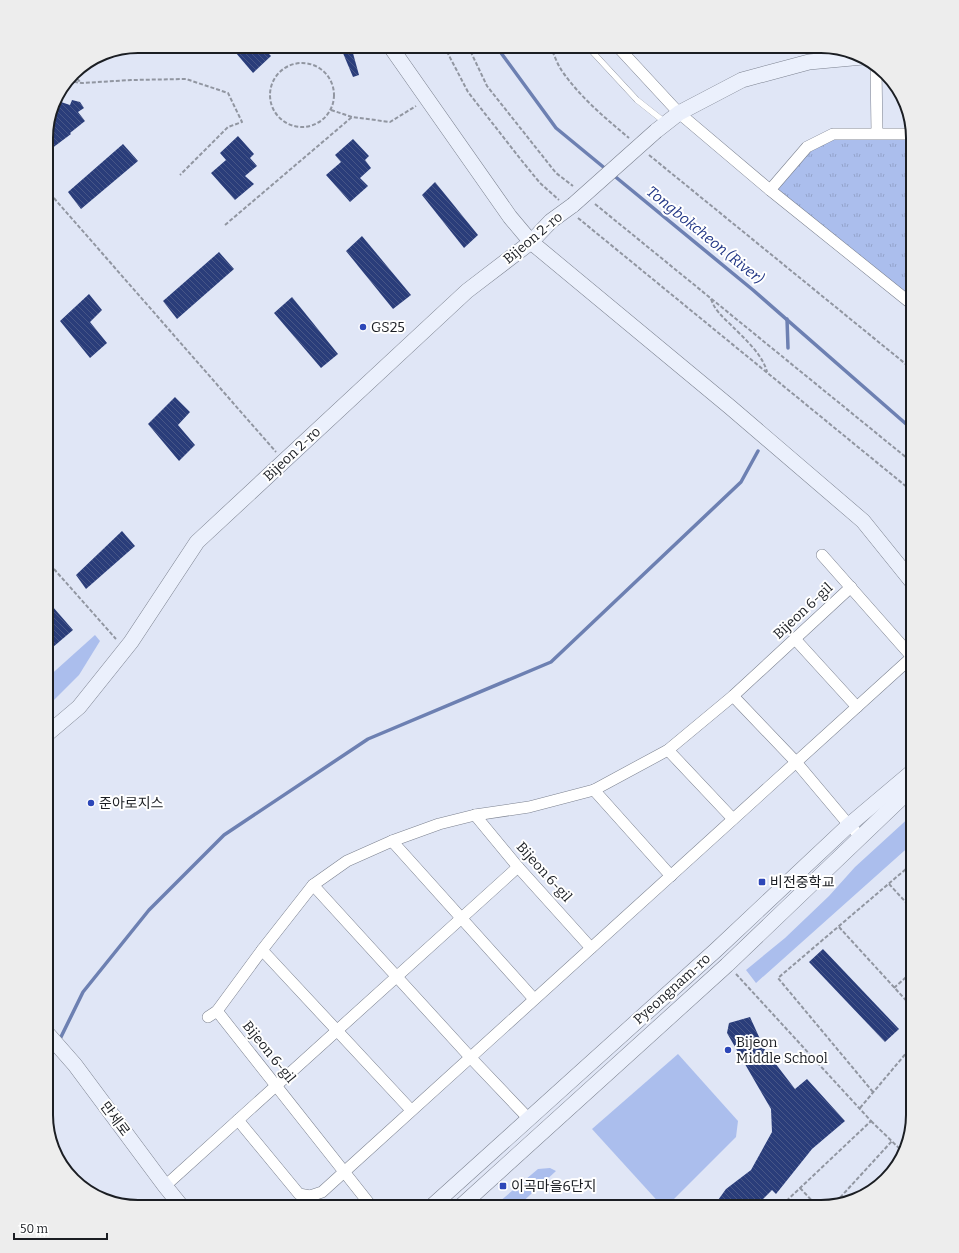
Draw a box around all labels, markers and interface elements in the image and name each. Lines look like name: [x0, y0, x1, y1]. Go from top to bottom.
water label: Tongbokcheon (River): [643, 182, 768, 288]
street label: Bijeon 2-ro: [500, 208, 566, 268]
place label: GS25: [371, 319, 405, 336]
marker: GS25: [358, 322, 368, 332]
street label: Bijeon 2-ro: [260, 423, 324, 485]
street label: Bijeon 6-gil: [770, 579, 836, 643]
place label: 준아로지스: [99, 795, 164, 812]
marker: 준아로지스: [86, 798, 96, 808]
street label: Bijeon 6-gil: [513, 839, 575, 905]
place label: 비전중학교: [770, 874, 835, 891]
marker: 비전중학교: [757, 877, 767, 887]
street label: Pyeongnam-ro: [630, 950, 714, 1028]
street label: Bijeon 6-gil: [239, 1018, 299, 1086]
place label: Bijeon Middle School: [736, 1034, 828, 1067]
marker: Bijeon Middle School: [723, 1045, 733, 1055]
street label: 만세로: [97, 1098, 133, 1140]
place label: 이곡마을6단지: [511, 1178, 597, 1195]
marker: 이곡마을6단지: [498, 1181, 508, 1191]
scale bar: [14, 1215, 107, 1241]
text: 50 m: [20, 1222, 49, 1236]

